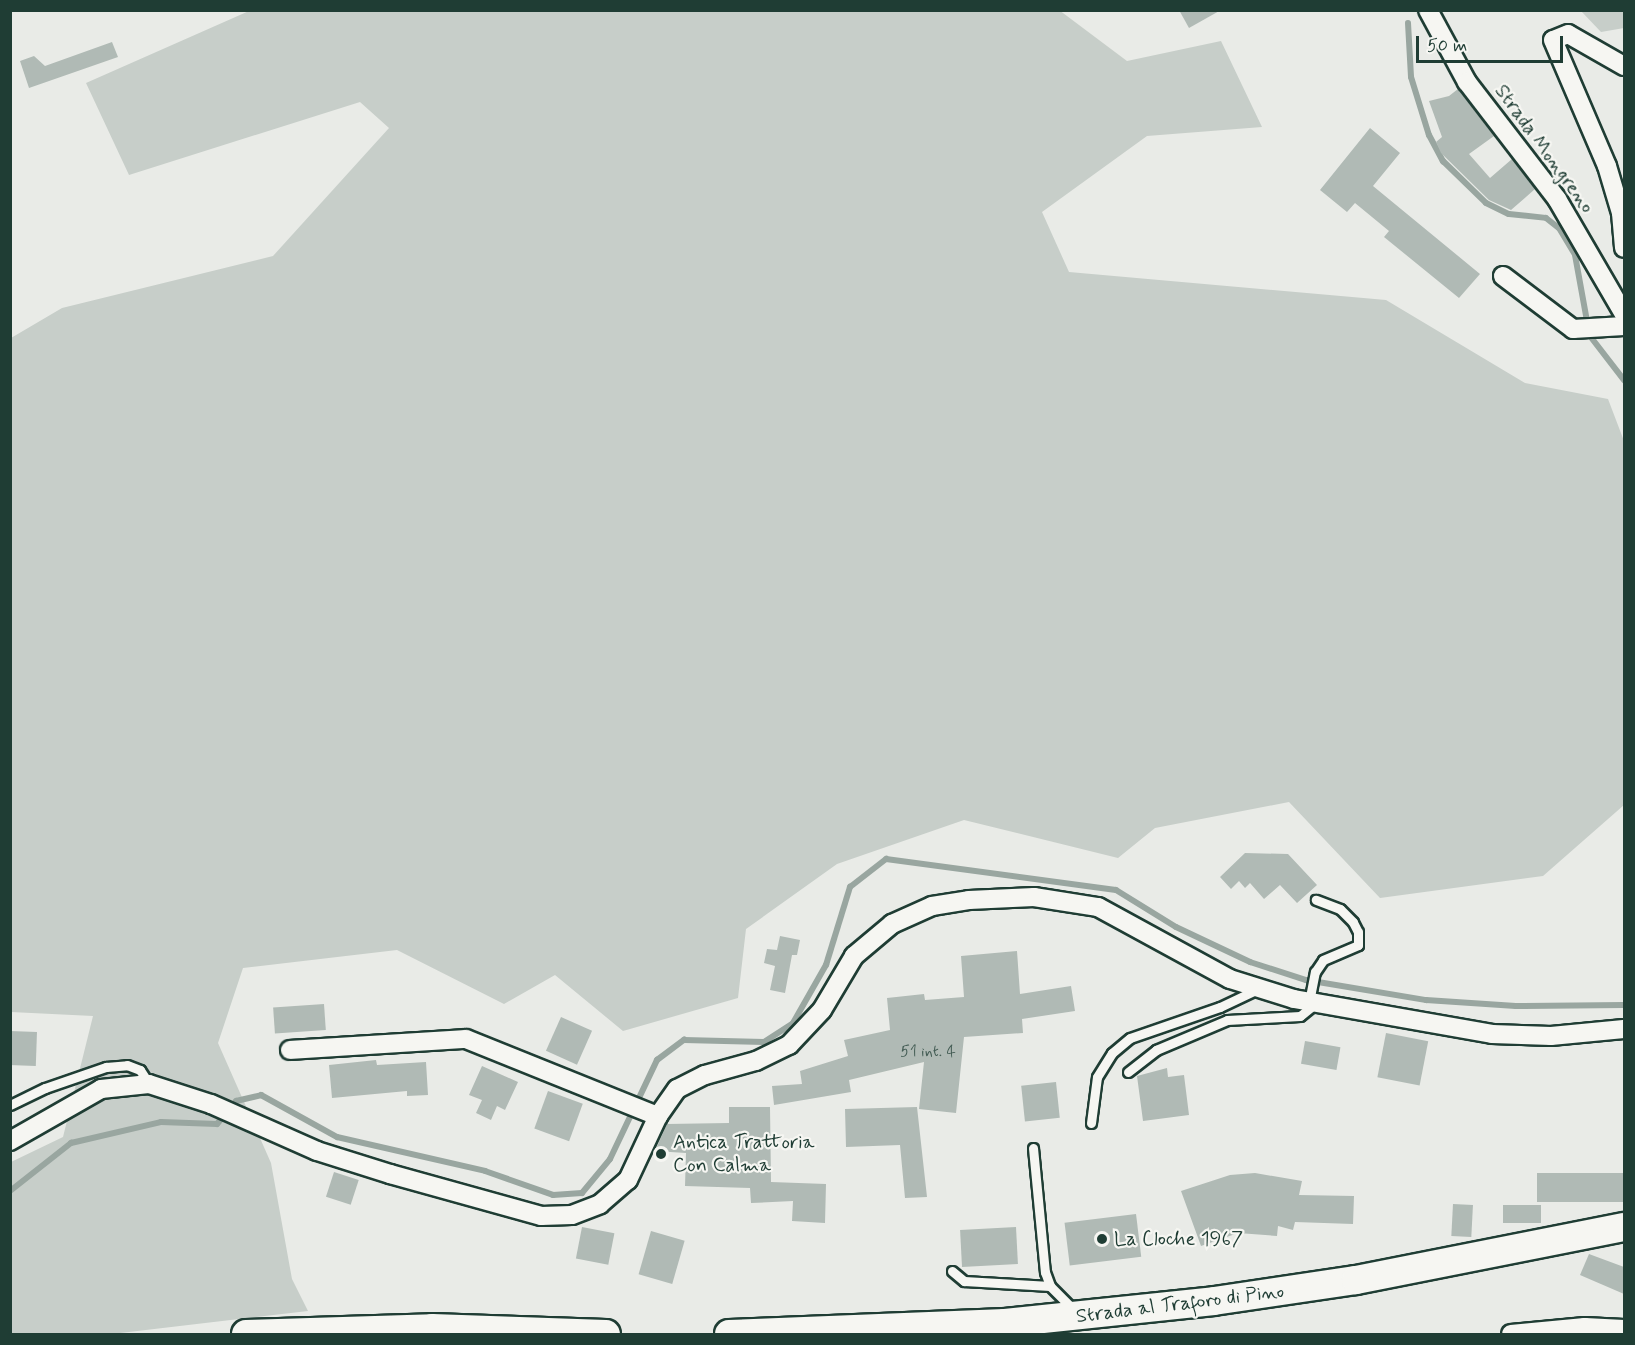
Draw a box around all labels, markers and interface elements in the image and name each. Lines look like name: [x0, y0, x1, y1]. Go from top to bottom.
scale bar: [1419, 24, 1566, 62]
text: 50 m: [1427, 34, 1467, 58]
street label: Strada Mongreno: [1492, 83, 1596, 215]
house number: 51 int. 4: [900, 1042, 956, 1062]
place label: Antica Trattoria Con Calma: [673, 1130, 813, 1177]
marker: Antica Trattoria Con Calma: [654, 1147, 668, 1161]
place label: La Cloche 1967: [1114, 1227, 1247, 1251]
marker: La Cloche 1967: [1095, 1232, 1109, 1246]
street label: Strada al Traforo di Pino: [1079, 1280, 1281, 1328]

